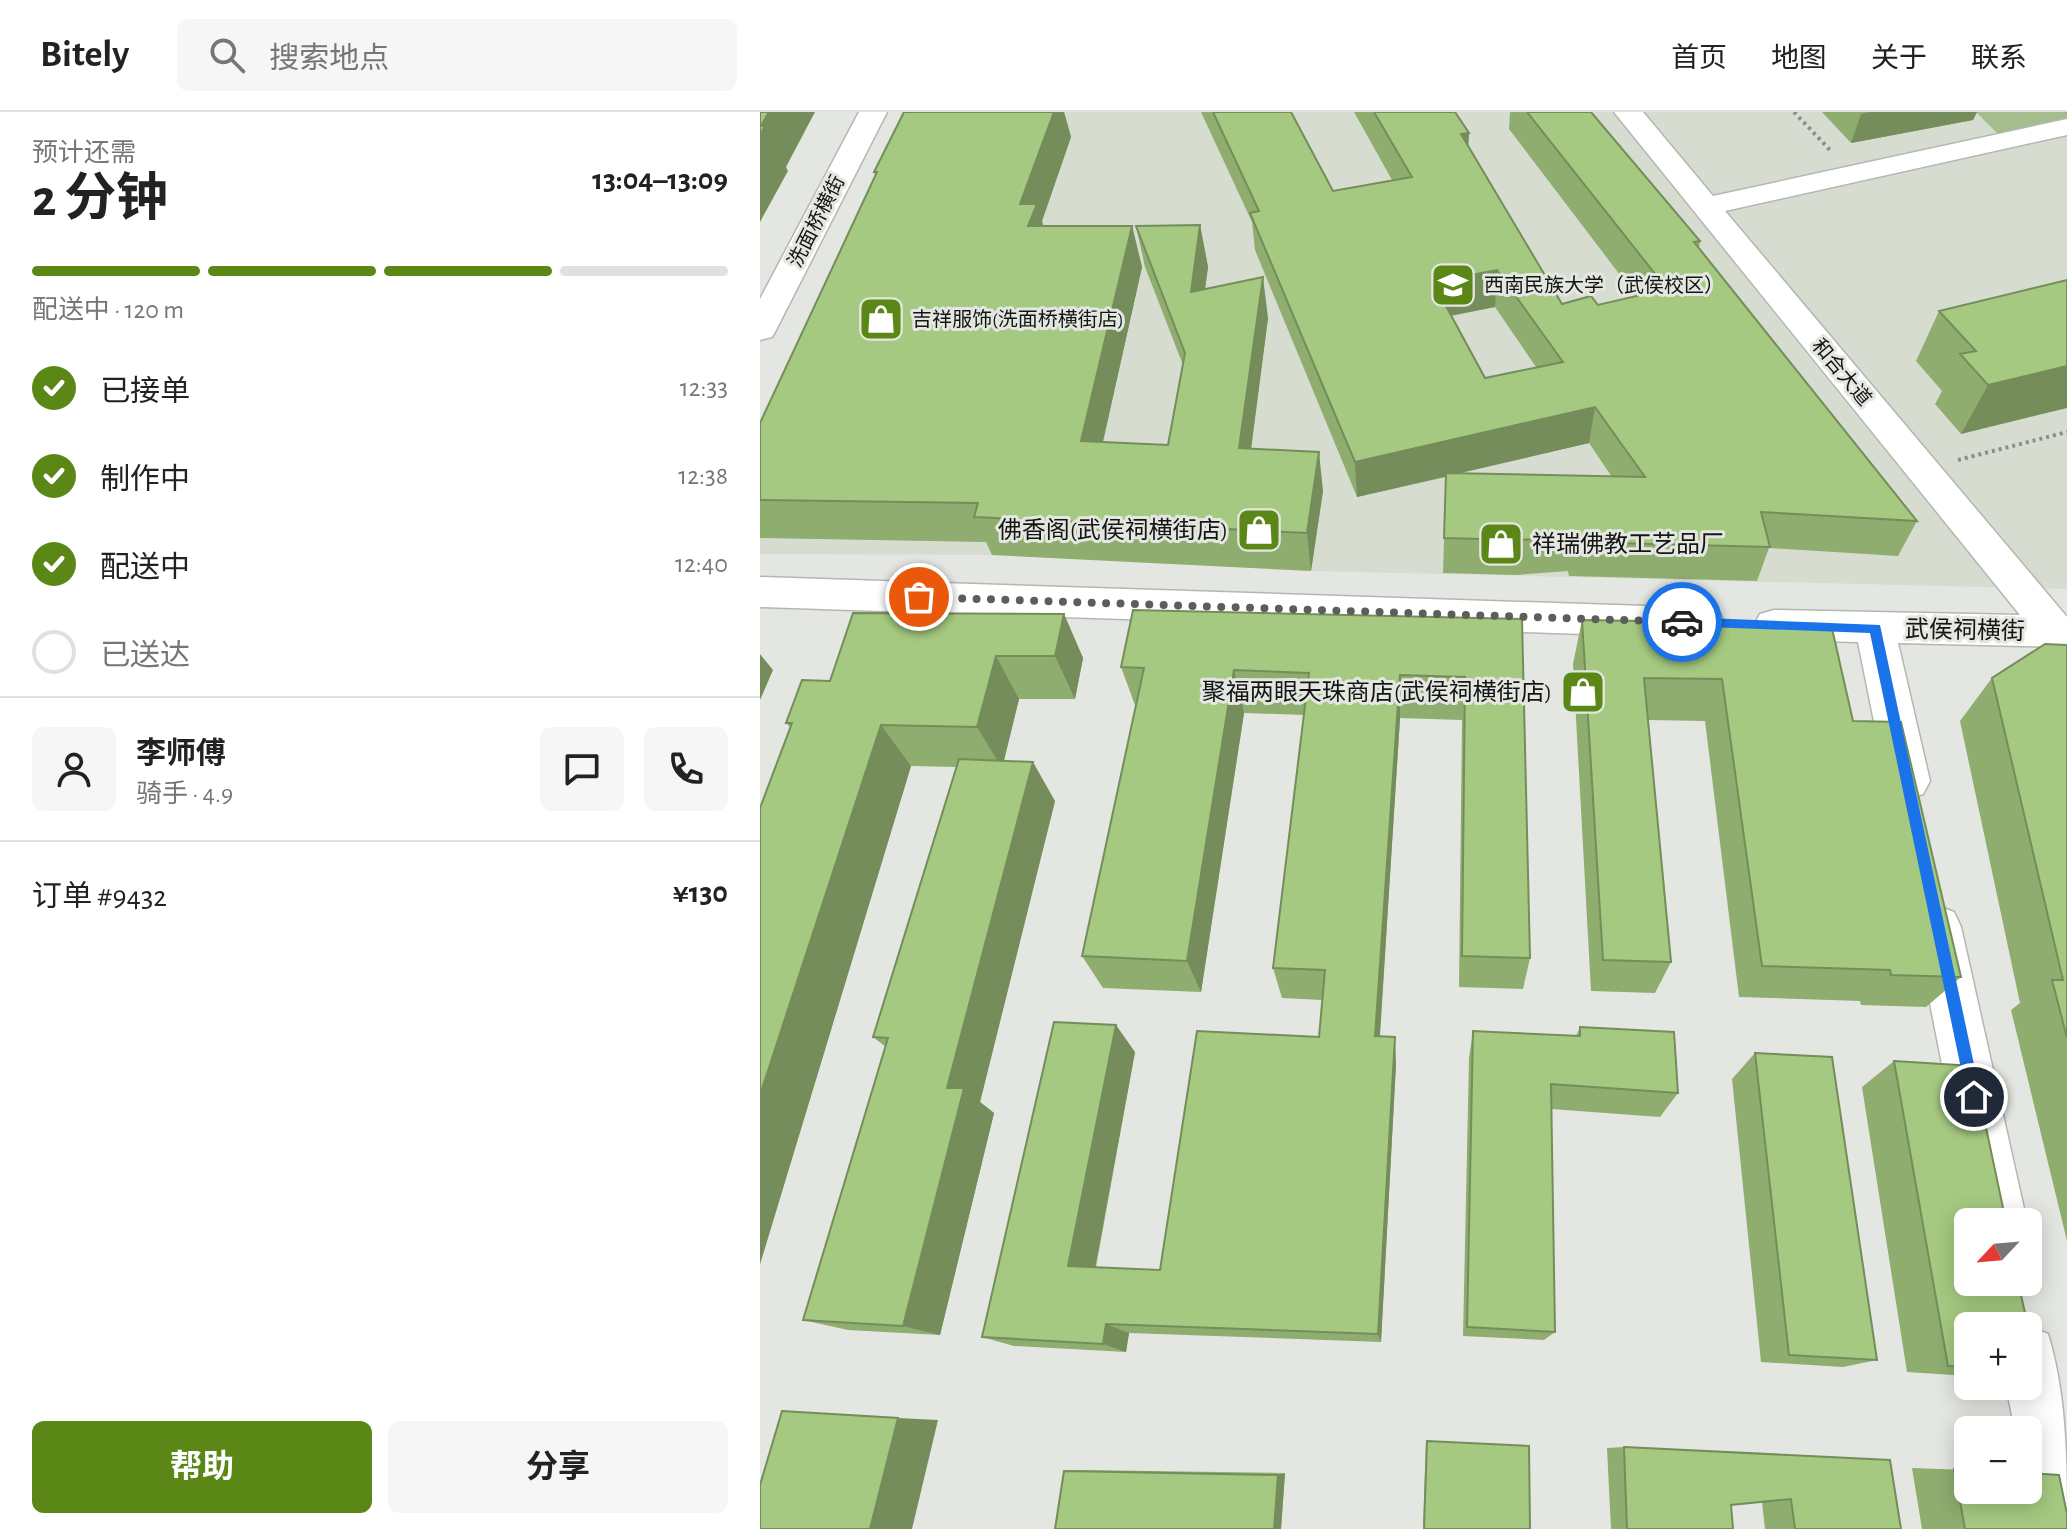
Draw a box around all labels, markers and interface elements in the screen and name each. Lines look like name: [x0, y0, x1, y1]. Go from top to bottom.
search box: [177, 19, 737, 91]
icon: search: [205, 33, 249, 77]
text: Bitely: [40, 36, 129, 74]
text: 搜索地点: [269, 44, 389, 74]
text: 首页: [1671, 45, 1727, 73]
text: 地图: [1771, 45, 1827, 73]
text: 关于: [1871, 45, 1927, 73]
text: 联系: [1971, 45, 2027, 73]
text: 预计还需: [32, 140, 136, 166]
text: 13:04–13:09: [592, 165, 728, 195]
street label: 洗面桥横街: [784, 172, 849, 271]
text: 2 分钟: [32, 173, 168, 225]
school or university icon: 西南民族大学（武侯校区）: [1429, 261, 1477, 309]
place label: 西南民族大学（武侯校区）: [1484, 274, 1724, 296]
shop icon: 吉祥服饰(洗面桥横街店): [857, 295, 905, 343]
text: 配送中 · 120 m: [32, 297, 184, 323]
place label: 吉祥服饰(洗面桥横街店): [912, 309, 1124, 330]
street label: 和合大道: [1808, 335, 1875, 410]
icon: check: [32, 366, 76, 410]
text: 12:33: [680, 375, 728, 401]
text: 已接单: [100, 377, 190, 407]
icon: check: [32, 454, 76, 498]
text: 12:38: [678, 463, 728, 489]
text: 制作中: [100, 465, 190, 495]
shop icon: 佛香阁(武侯祠横街店): [1235, 506, 1283, 554]
place label: 佛香阁(武侯祠横街店): [998, 517, 1228, 543]
shop icon: 祥瑞佛教工艺品厂: [1477, 520, 1525, 568]
place label: 祥瑞佛教工艺品厂: [1532, 531, 1724, 557]
icon: check: [32, 542, 76, 586]
text: 12:40: [675, 551, 728, 577]
text: 配送中: [100, 553, 190, 583]
pin: [885, 563, 953, 631]
icon: bag: [897, 575, 941, 619]
courier: [1642, 582, 1722, 662]
icon: car: [1660, 600, 1704, 644]
street label: 武侯祠横街: [1905, 616, 2025, 644]
text: 已送达: [100, 641, 190, 671]
shop icon: 聚福两眼天珠商店(武侯祠横街店): [1559, 668, 1607, 716]
place label: 聚福两眼天珠商店(武侯祠横街店): [1202, 679, 1552, 705]
button: person: [32, 727, 116, 811]
button: chat: [540, 727, 624, 811]
button: phone: [644, 727, 728, 811]
text: 李师傅: [136, 739, 226, 769]
text: 骑手 · 4.9: [136, 781, 233, 807]
text: ¥130: [673, 878, 728, 908]
text: 订单 #9432: [32, 882, 167, 912]
pin: [1940, 1063, 2008, 1131]
icon: home: [1952, 1075, 1996, 1119]
north arrow: [1954, 1208, 2042, 1296]
map controls: [1954, 1208, 2042, 1504]
button: +: [1954, 1312, 2042, 1400]
button: −: [1954, 1416, 2042, 1504]
button: 帮助: [32, 1421, 372, 1513]
button: 分享: [388, 1421, 728, 1513]

